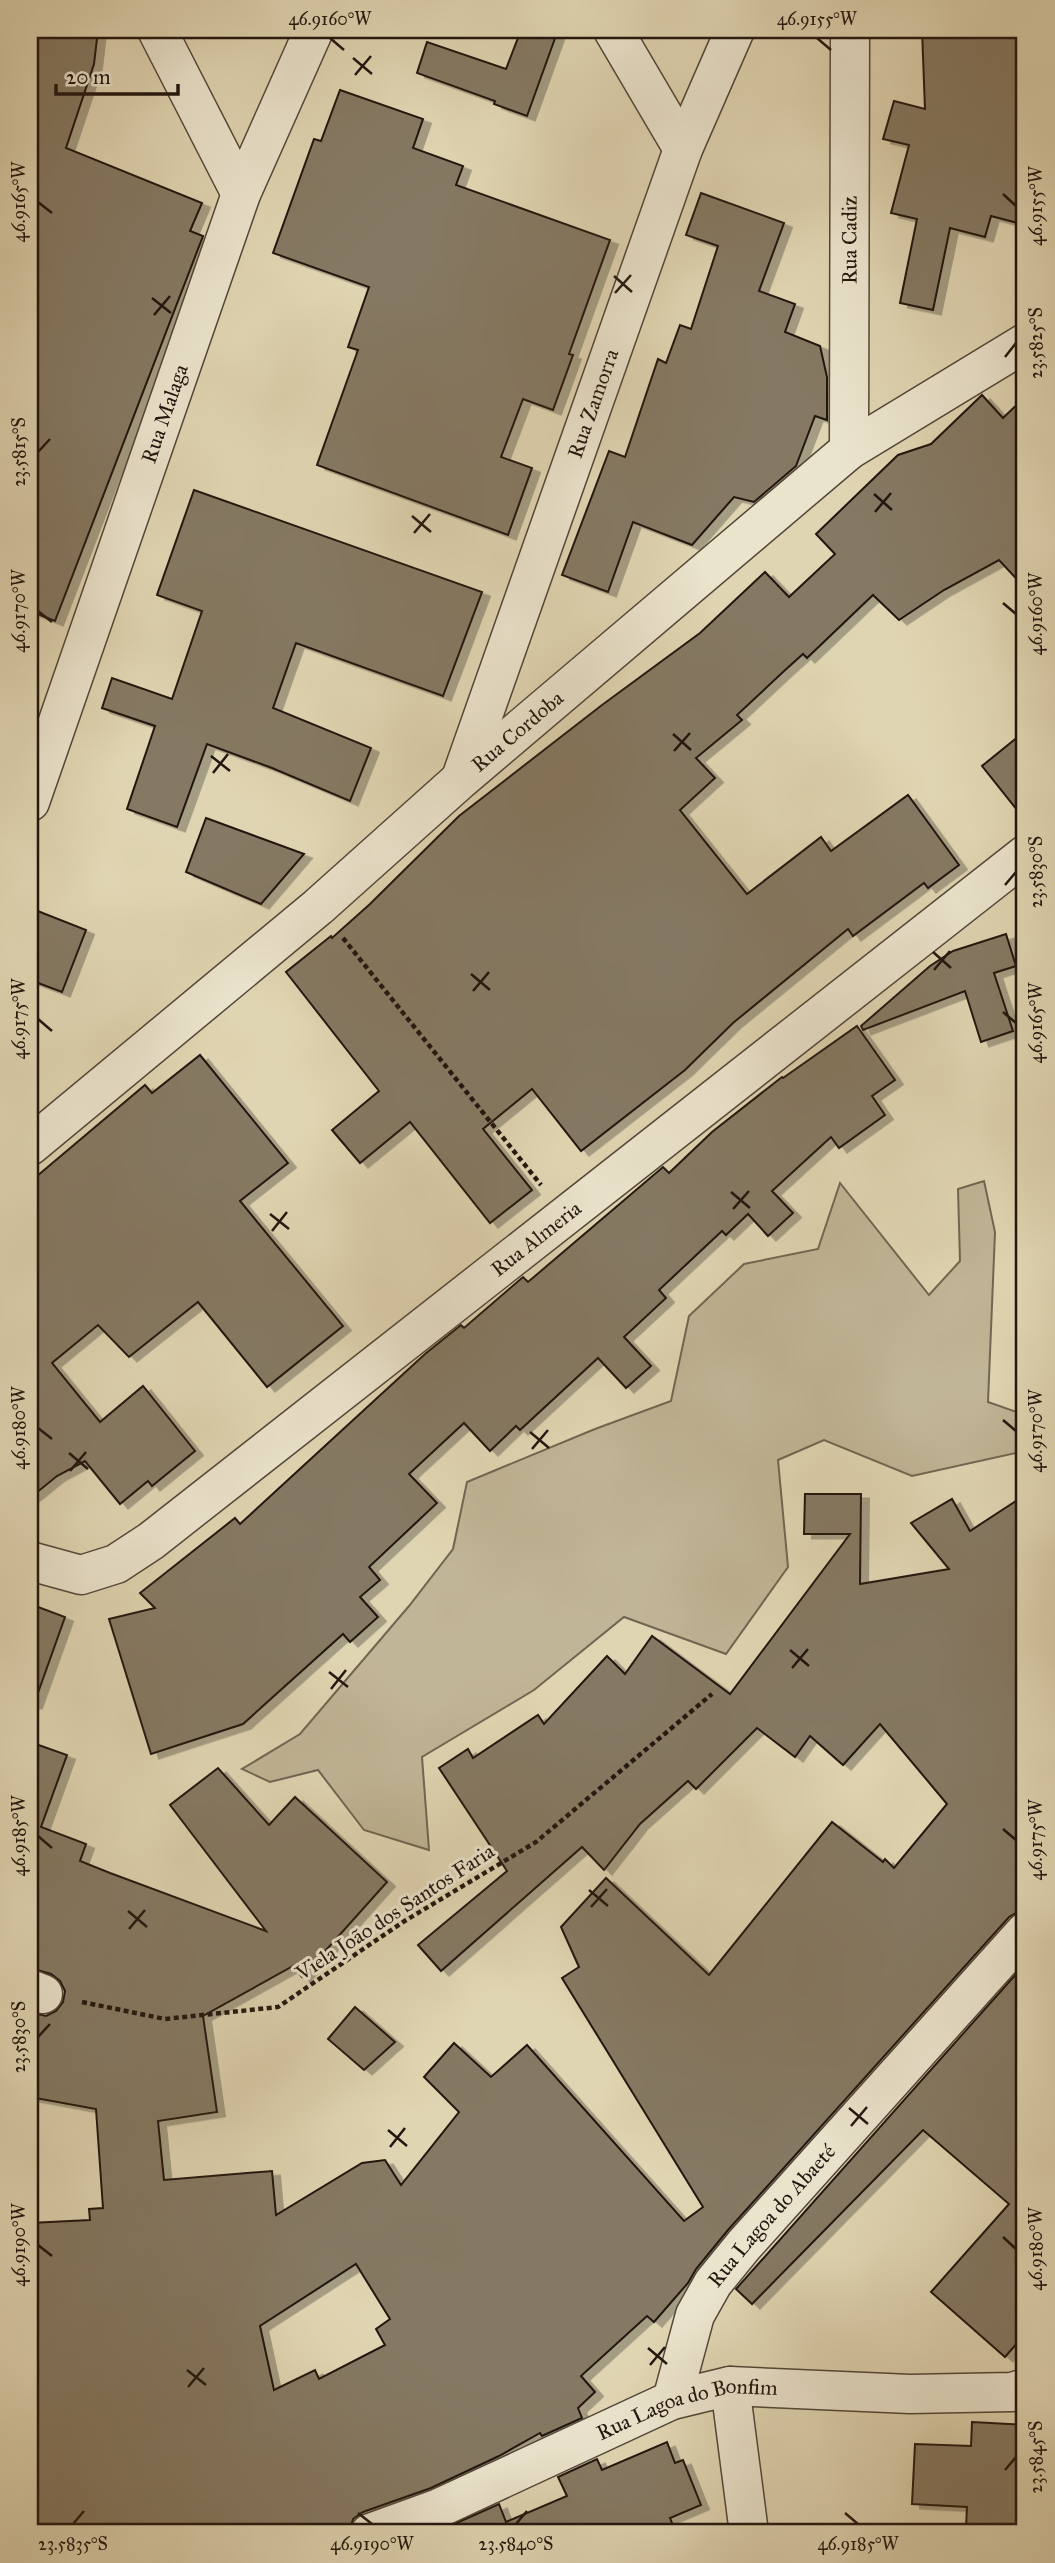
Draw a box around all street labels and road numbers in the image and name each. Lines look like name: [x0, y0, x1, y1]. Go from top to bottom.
street label: Rua Cadiz: [836, 195, 863, 284]
street label: Rua Zamorra: [562, 345, 624, 462]
street label: Rua Malaga: [136, 361, 194, 467]
street label: Rua Cordoba: [466, 685, 569, 778]
street label: Rua Almeria: [486, 1195, 587, 1282]
street label: Viela João dos Santos Faria: [290, 1838, 499, 1987]
street label: Rua Lagoa do Abaeté: [702, 2139, 841, 2292]
street label: Rua Lagoa do Bonfim: [592, 2373, 779, 2446]

